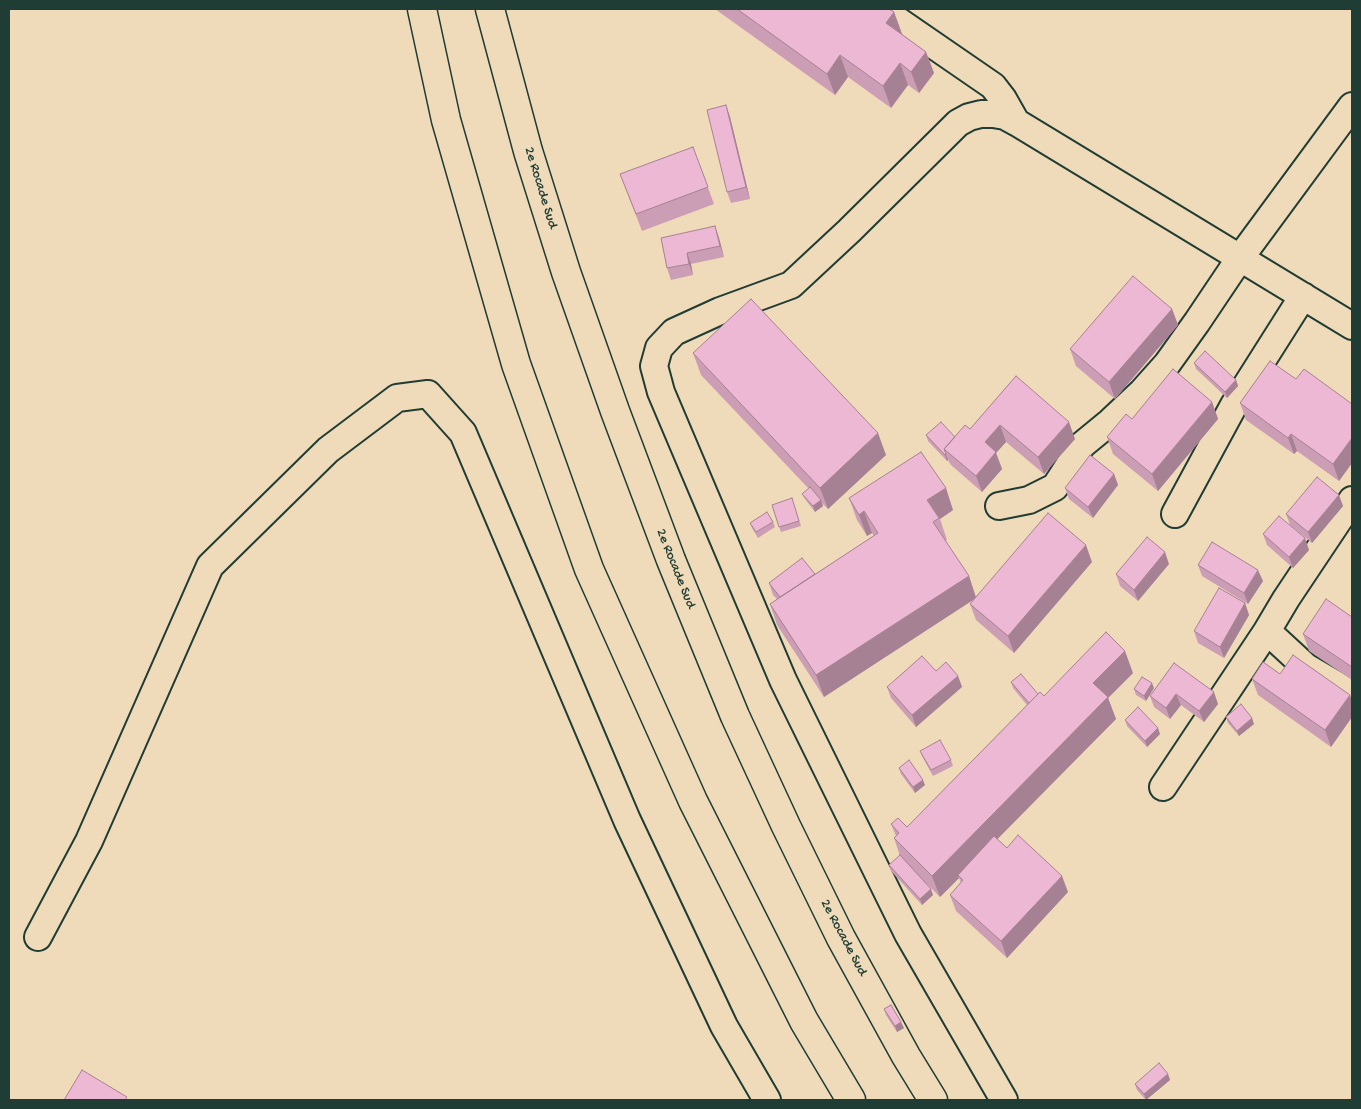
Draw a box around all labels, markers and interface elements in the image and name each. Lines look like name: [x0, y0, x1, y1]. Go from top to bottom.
street label: 2e Rocade Sud: [520, 145, 560, 231]
street label: 2e Rocade Sud: [651, 527, 699, 611]
street label: 2e Rocade Sud: [816, 897, 870, 979]

